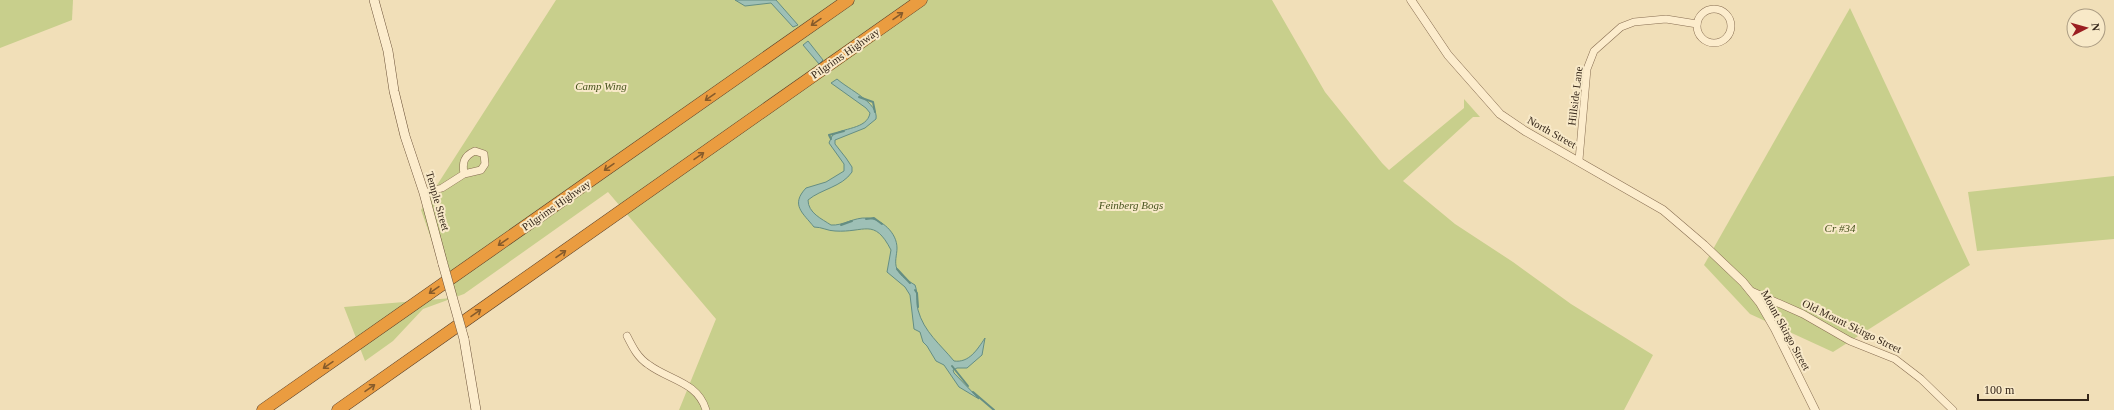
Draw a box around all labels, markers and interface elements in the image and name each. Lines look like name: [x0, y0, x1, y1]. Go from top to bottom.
north arrow: [2066, 8, 2106, 48]
one-way arrow: [892, 12, 903, 20]
one-way arrow: [811, 18, 822, 26]
text: N: [2090, 22, 2102, 32]
street label: Pilgrims Highway: [809, 25, 882, 81]
street label: Hillside Lane: [1565, 66, 1585, 126]
park label: Camp Wing: [575, 80, 627, 92]
one-way arrow: [704, 93, 715, 101]
street label: North Street: [1525, 114, 1579, 150]
one-way arrow: [693, 152, 704, 160]
one-way arrow: [604, 163, 615, 171]
street label: Temple Street: [424, 170, 452, 232]
street label: Pilgrims Highway: [520, 177, 593, 233]
park label: Feinberg Bogs: [1098, 199, 1163, 211]
park label: Cr #34: [1825, 222, 1856, 234]
one-way arrow: [498, 237, 509, 246]
one-way arrow: [555, 249, 566, 258]
one-way arrow: [428, 286, 439, 294]
street label: Mount Skirgo Street: [1759, 288, 1813, 372]
street label: Old Mount Skirgo Street: [1800, 297, 1904, 355]
one-way arrow: [471, 309, 482, 317]
one-way arrow: [322, 361, 333, 369]
scale bar: [1978, 376, 2088, 402]
text: 100 m: [1984, 383, 2015, 397]
one-way arrow: [364, 384, 375, 392]

